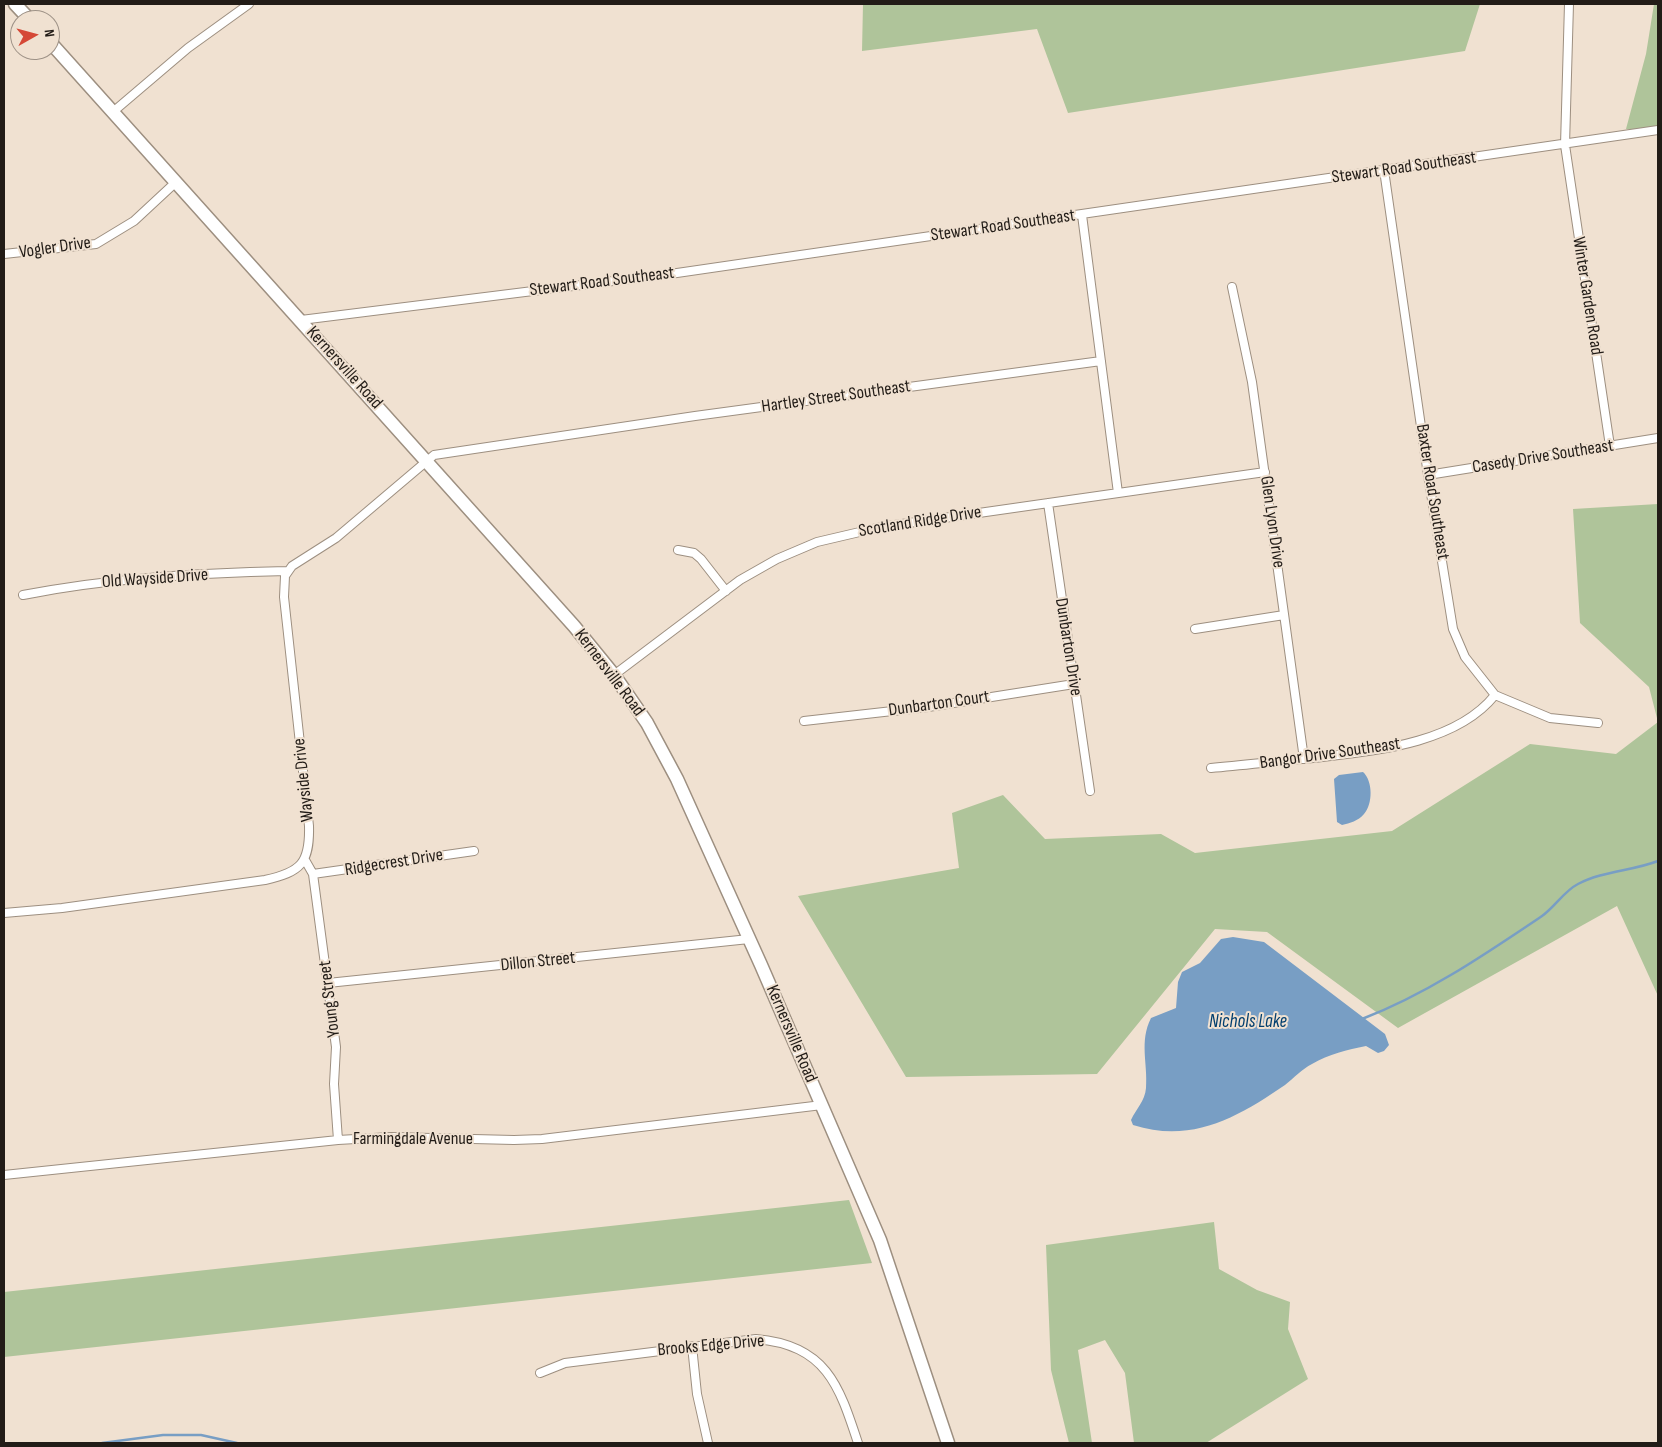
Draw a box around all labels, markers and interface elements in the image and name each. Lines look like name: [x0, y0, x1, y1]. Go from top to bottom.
north arrow: [10, 10, 60, 60]
text: N: [40, 28, 58, 38]
street label: Stewart Road Southeast: [1330, 147, 1478, 189]
street label: Stewart Road Southeast: [929, 205, 1077, 247]
street label: Vogler Drive: [18, 232, 92, 264]
street label: Winter Garden Road: [1567, 235, 1607, 357]
street label: Stewart Road Southeast: [528, 262, 676, 302]
street label: Kernersville Road: [301, 322, 387, 414]
street label: Hartley Street Southeast: [760, 376, 912, 418]
street label: Baxter Road Southeast: [1411, 423, 1453, 561]
street label: Casedy Drive Southeast: [1471, 435, 1615, 479]
street label: Glen Lyon Drive: [1255, 475, 1289, 569]
street label: Scotland Ridge Drive: [857, 502, 983, 542]
street label: Old Wayside Drive: [101, 565, 209, 593]
street label: Dunbarton Drive: [1050, 597, 1086, 697]
street label: Kernersville Road: [569, 625, 649, 721]
street label: Dunbarton Court: [887, 686, 991, 722]
street label: Bangor Drive Southeast: [1258, 733, 1402, 775]
street label: Wayside Drive: [289, 737, 319, 823]
street label: Ridgecrest Drive: [343, 845, 445, 881]
street label: Dillon Street: [500, 947, 576, 977]
street label: Young Street: [315, 959, 345, 1039]
street label: Kernersville Road: [761, 982, 821, 1086]
water label: Nichols Lake: [1209, 1011, 1287, 1033]
street label: Farmingdale Avenue: [353, 1128, 473, 1150]
street label: Brooks Edge Drive: [657, 1331, 765, 1361]

